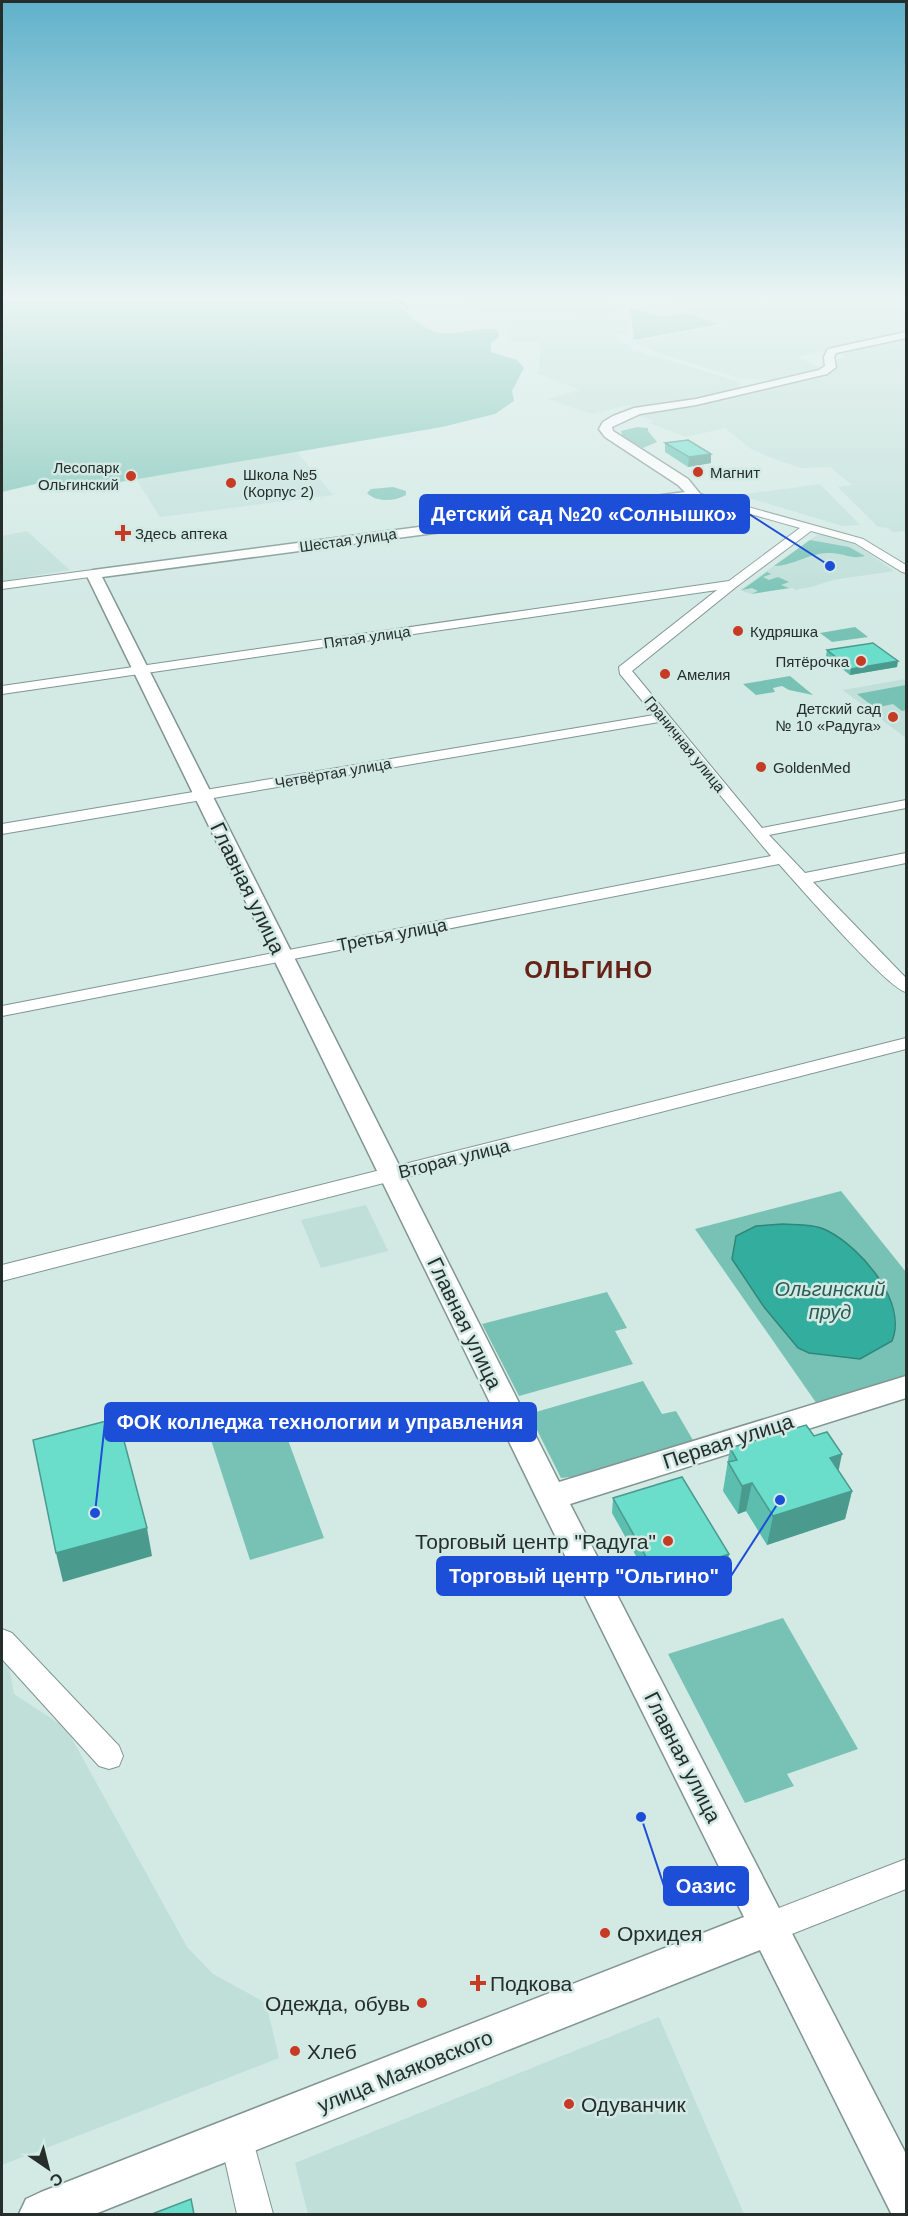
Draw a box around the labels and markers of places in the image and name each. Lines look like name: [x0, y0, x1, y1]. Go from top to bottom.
place label: Лесопарк Ольгинский: [38, 459, 119, 493]
place label: Магнит: [710, 464, 760, 481]
marker: Магнит: [691, 465, 705, 479]
place label: Школа №5 (Корпус 2): [243, 466, 317, 500]
marker: Лесопарк Ольгинский: [124, 469, 138, 483]
marker: Школа №5 (Корпус 2): [224, 476, 238, 490]
callout: Детский сад №20 «Солнышко»: [420, 495, 749, 533]
place label: Здесь аптека: [135, 525, 228, 542]
marker: Здесь аптека: [116, 526, 130, 540]
place label: Кудряшка: [750, 623, 819, 640]
marker: Кудряшка: [731, 624, 745, 638]
place label: Пятёрочка: [775, 653, 850, 670]
marker: Пятёрочка: [854, 654, 868, 668]
place label: Амелия: [677, 666, 730, 683]
marker: Амелия: [658, 667, 672, 681]
place label: Детский сад № 10 «Радуга»: [776, 700, 881, 734]
marker: Детский сад № 10 «Радуга»: [886, 710, 900, 724]
place label: GoldenMed: [773, 759, 851, 776]
marker: GoldenMed: [754, 760, 768, 774]
callout: ФОК колледжа технологии и управления: [105, 1403, 536, 1441]
place label: Торговый центр "Радуга": [415, 1530, 656, 1553]
marker: Торговый центр "Радуга": [661, 1534, 675, 1548]
callout: Торговый центр "Ольгино": [437, 1557, 731, 1595]
callout: Оазис: [664, 1867, 748, 1905]
place label: Орхидея: [617, 1922, 702, 1945]
marker: Орхидея: [598, 1926, 612, 1940]
place label: Подкова: [490, 1972, 573, 1995]
marker: Подкова: [471, 1976, 485, 1990]
place label: Одежда, обувь: [265, 1992, 410, 2015]
marker: Одежда, обувь: [415, 1996, 429, 2010]
place label: Хлеб: [307, 2040, 357, 2063]
marker: Хлеб: [288, 2044, 302, 2058]
place label: Одуванчик: [581, 2093, 686, 2116]
marker: Одуванчик: [562, 2097, 576, 2111]

